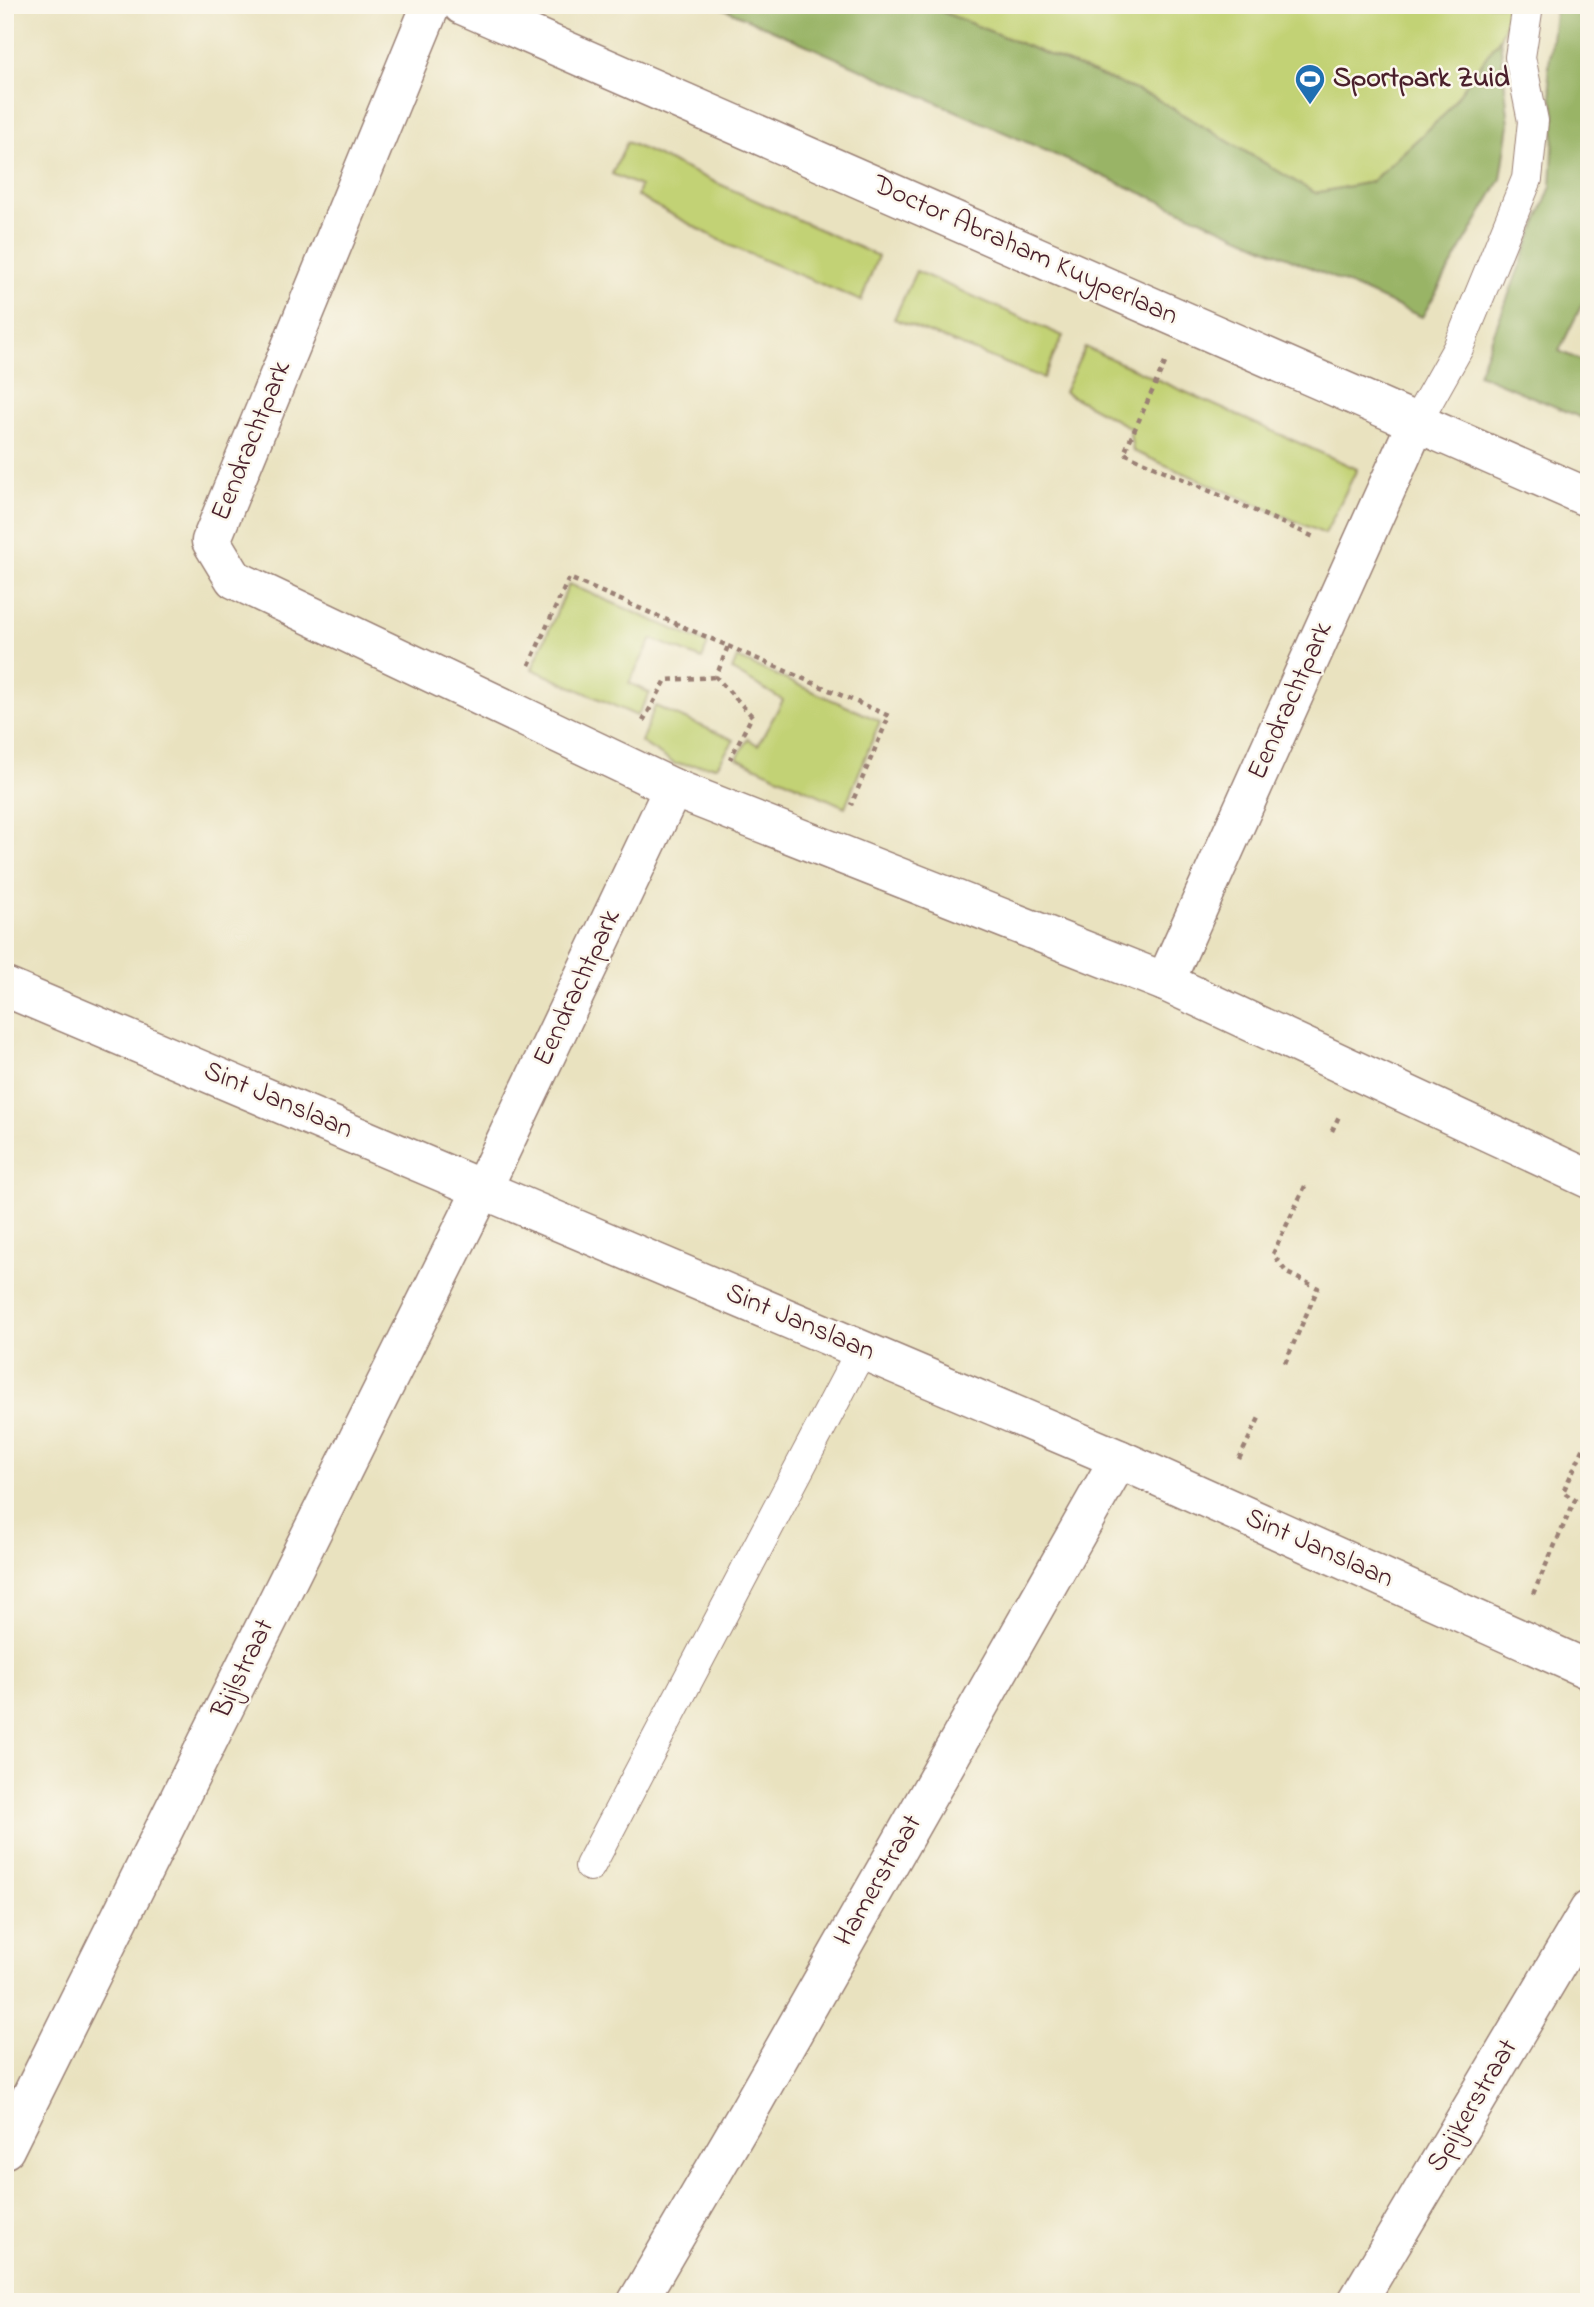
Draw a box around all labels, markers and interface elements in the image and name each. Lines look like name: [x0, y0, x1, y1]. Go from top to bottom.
place label: Sportpark Zuid: [1333, 59, 1510, 100]
sports icon: Sportpark Zuid: [1293, 62, 1327, 106]
street label: Doctor Abraham Kuyperlaan: [865, 165, 1184, 337]
street label: Eendrachtpark: [201, 354, 303, 527]
street label: Eendrachtpark: [1238, 615, 1344, 787]
street label: Eendrachtpark: [524, 902, 633, 1073]
street label: Sint Janslaan: [197, 1051, 359, 1151]
street label: Sint Janslaan: [719, 1273, 881, 1373]
street label: Sint Janslaan: [1238, 1498, 1400, 1600]
street label: Bijlstraat: [202, 1612, 286, 1727]
street label: Hamerstraat: [825, 1807, 933, 1955]
street label: Spijkerstraat: [1417, 2031, 1529, 2181]

